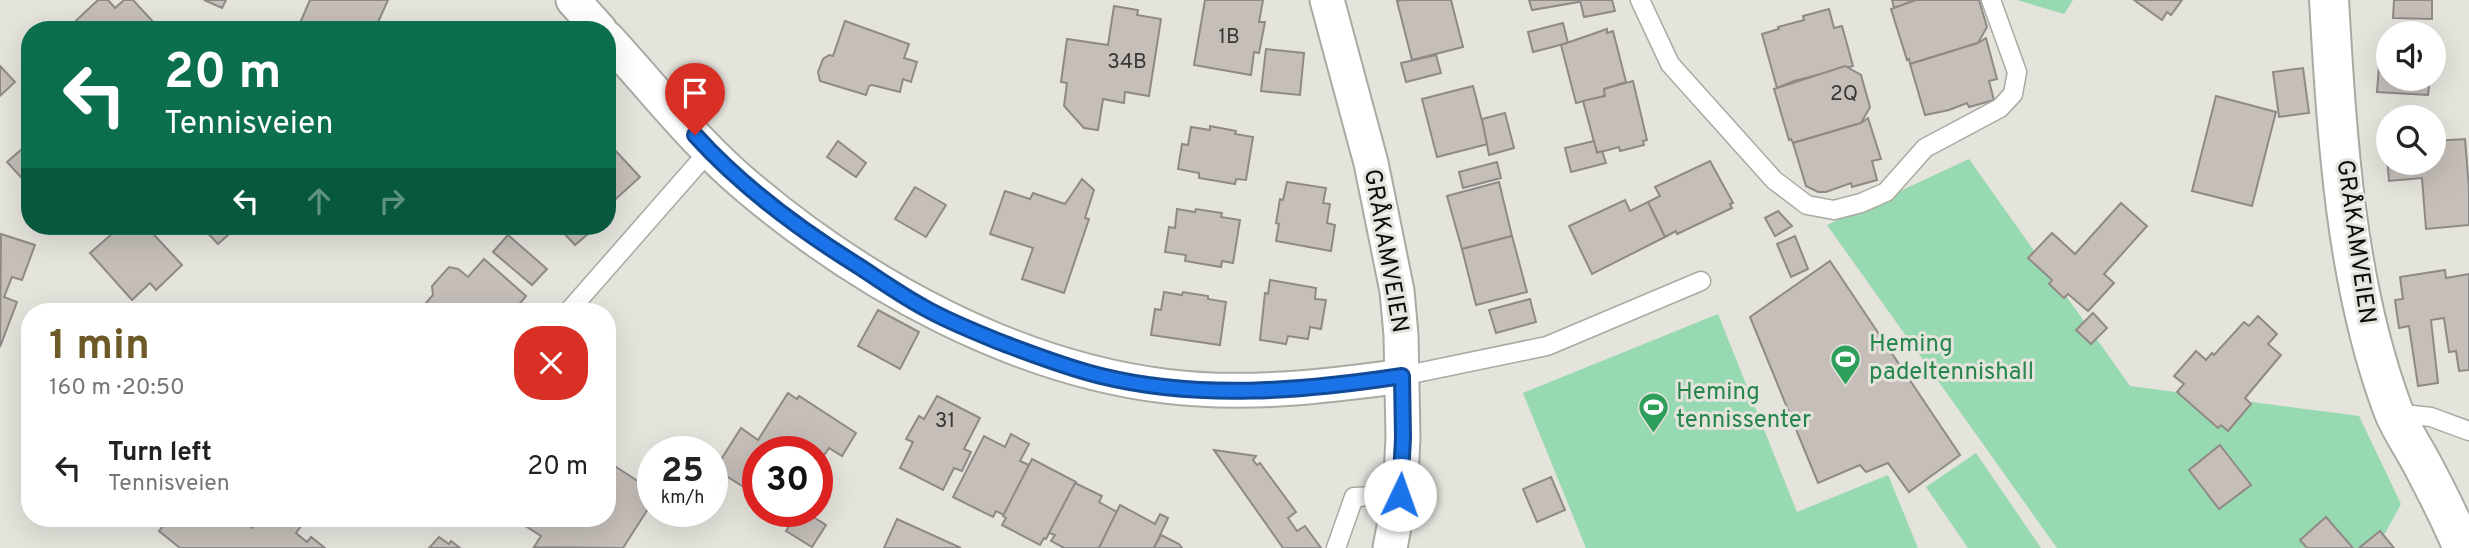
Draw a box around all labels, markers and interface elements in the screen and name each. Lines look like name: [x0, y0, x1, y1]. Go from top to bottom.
map controls: [2376, 21, 2446, 175]
button: sound: [2376, 21, 2446, 91]
house number: 1B: [1218, 24, 1240, 51]
text: 20 m: [164, 44, 281, 106]
icon: left: [49, 49, 140, 140]
house number: 34B: [1107, 49, 1147, 76]
pin: [665, 63, 725, 135]
icon: arrive: [676, 74, 714, 112]
house number: 2Q: [1830, 81, 1858, 108]
text: Tennisveien: [164, 105, 333, 145]
button: search: [2376, 105, 2446, 175]
street label: GRÅKAMVEIEN: [2329, 158, 2382, 326]
street label: GRÅKAMVEIEN: [1356, 167, 1415, 335]
icon: left: [227, 182, 265, 220]
icon: ahead: [300, 182, 338, 220]
icon: right: [373, 182, 411, 220]
text: 1 min: [49, 321, 150, 374]
button: close: [514, 326, 588, 400]
place label: Heming padeltennishall: [1869, 330, 2034, 388]
sports icon: Heming padeltennishall: [1829, 342, 1863, 386]
text: 160 m · 20:50: [49, 374, 185, 403]
place label: Heming tennissenter: [1676, 378, 1811, 436]
sports icon: Heming tennissenter: [1636, 390, 1670, 434]
house number: 31: [935, 408, 955, 435]
speed limit sign: 30: [742, 436, 833, 527]
text: Turn left: [108, 437, 212, 470]
icon: left: [49, 449, 87, 487]
text: 25: [661, 450, 704, 494]
text: 20 m: [527, 451, 588, 484]
position arrow: [1363, 458, 1437, 532]
text: Tennisveien: [108, 470, 230, 499]
text: km/h: [661, 487, 704, 510]

